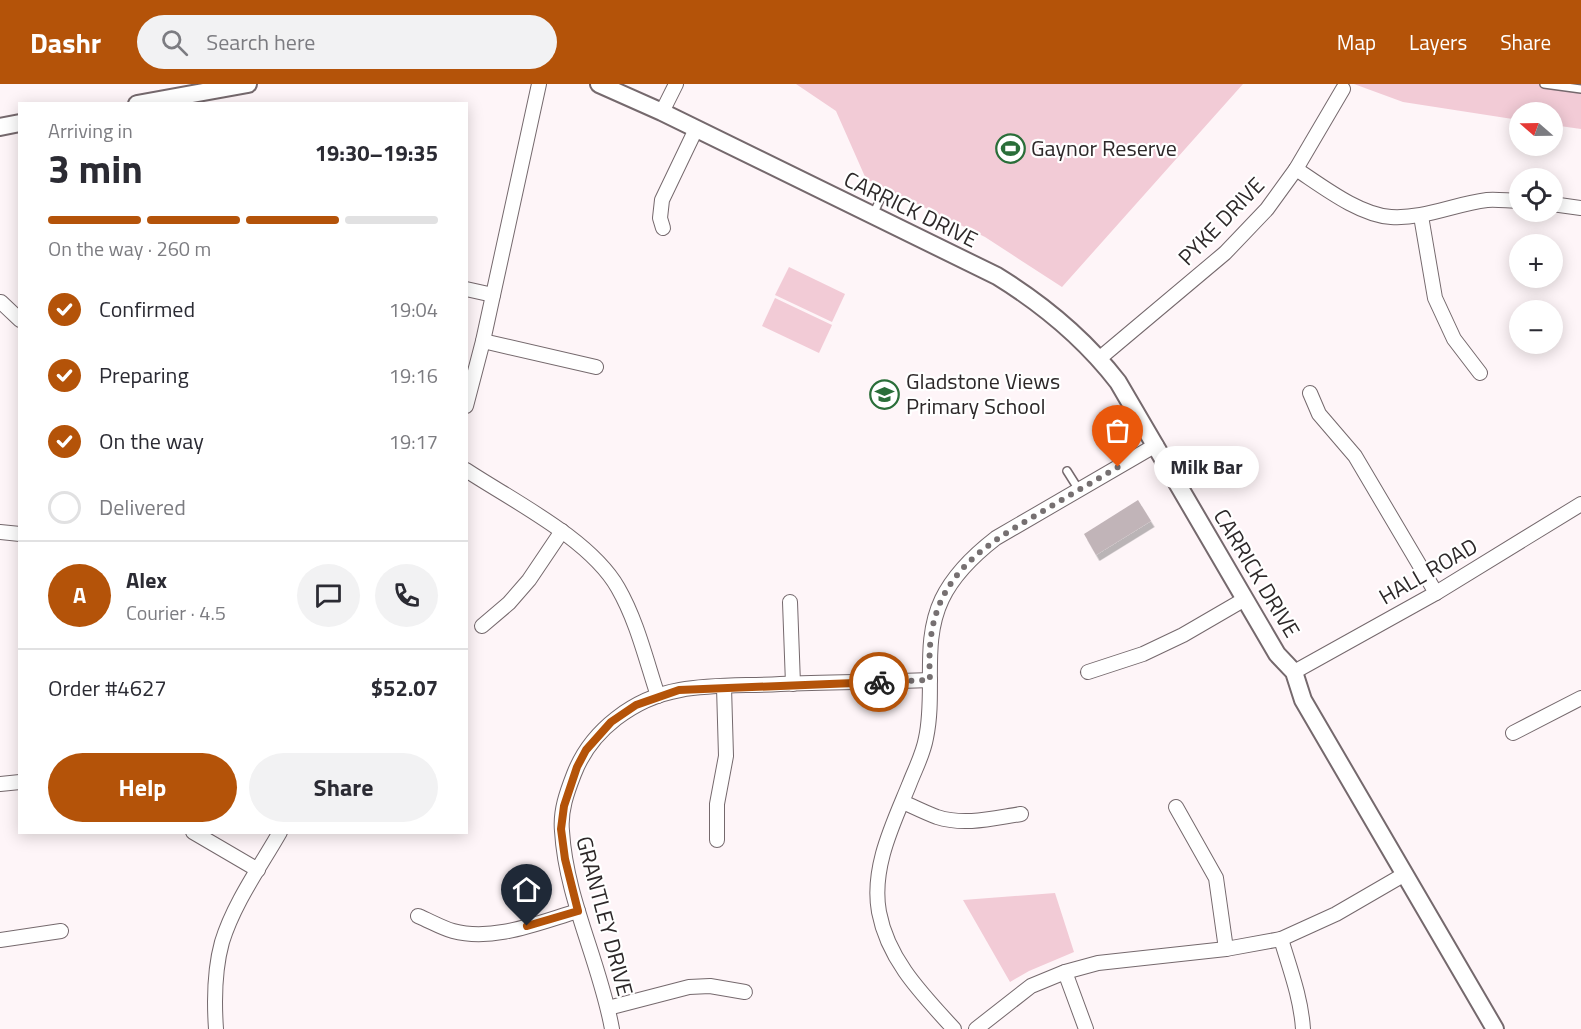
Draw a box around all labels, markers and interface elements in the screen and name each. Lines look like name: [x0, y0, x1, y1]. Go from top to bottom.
search box: [137, 15, 557, 69]
text: Dashr: [30, 21, 101, 64]
text: Search here: [206, 25, 315, 59]
icon: search: [158, 26, 191, 59]
text: Map: [1337, 26, 1376, 58]
text: Layers: [1409, 26, 1467, 58]
text: Share: [1500, 26, 1551, 58]
north arrow: [1509, 102, 1563, 156]
map controls: [1509, 102, 1563, 354]
text: Arriving in: [48, 115, 133, 146]
place label: Gaynor Reserve: [1031, 131, 1177, 165]
sports icon: Gaynor Reserve: [994, 132, 1026, 164]
text: 19:30–19:35: [315, 136, 438, 170]
text: 3 min: [48, 139, 143, 198]
street label: CARRICK DRIVE: [838, 162, 984, 256]
button: locate: [1509, 168, 1563, 222]
street label: PYKE DRIVE: [1170, 169, 1272, 273]
text: On the way · 260 m: [48, 233, 211, 264]
button: +: [1509, 234, 1563, 288]
text: Confirmed: [99, 292, 195, 326]
icon: check: [48, 293, 81, 326]
text: 19:04: [389, 294, 438, 325]
button: −: [1509, 300, 1563, 354]
text: Preparing: [99, 358, 189, 392]
icon: check: [48, 359, 81, 392]
text: 19:16: [389, 360, 438, 391]
place label: Gladstone Views Primary School: [906, 364, 1060, 423]
school or university icon: Gladstone Views Primary School: [869, 378, 901, 410]
pin: [1092, 405, 1143, 467]
icon: bag: [1101, 414, 1134, 447]
text: On the way: [99, 424, 204, 458]
icon: check: [48, 425, 81, 458]
text: 19:17: [389, 426, 438, 457]
callout: Milk Bar: [1154, 446, 1259, 488]
text: Milk Bar: [1170, 451, 1243, 482]
text: Delivered: [99, 490, 186, 524]
street label: CARRICK DRIVE: [1205, 502, 1309, 644]
street label: HALL ROAD: [1372, 529, 1484, 613]
text: Alex: [126, 563, 167, 597]
button: chat: [297, 564, 360, 627]
button: phone: [375, 564, 438, 627]
text: A: [73, 578, 86, 612]
text: Courier · 4.5: [126, 597, 226, 628]
courier: [849, 652, 909, 712]
icon: bike: [863, 666, 896, 699]
text: Order #4627: [48, 671, 167, 705]
text: $52.07: [371, 671, 438, 705]
button: Help: [48, 753, 237, 822]
button: Share: [249, 753, 438, 822]
street label: GRANTLEY DRIVE: [567, 832, 643, 1000]
pin: [501, 864, 552, 926]
icon: home: [510, 873, 543, 906]

